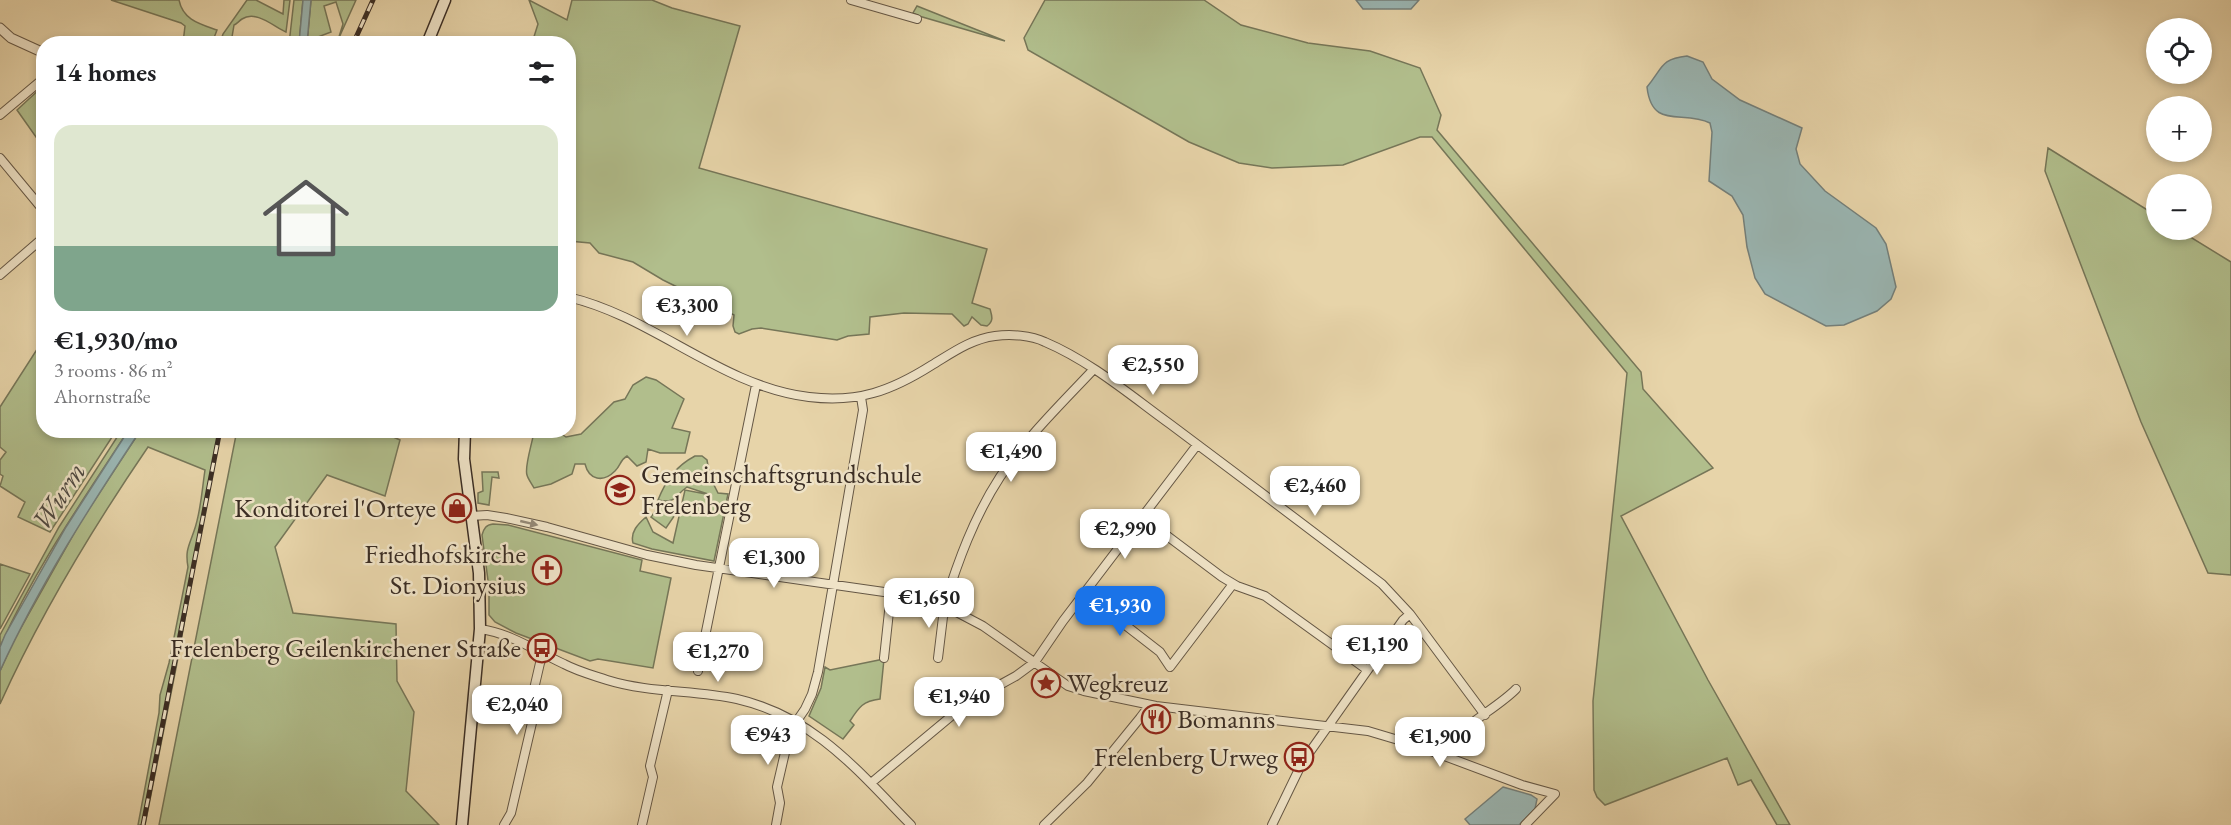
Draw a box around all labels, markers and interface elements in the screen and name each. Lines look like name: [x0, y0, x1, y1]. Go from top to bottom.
map controls: [2146, 18, 2212, 240]
button: locate: [2146, 18, 2212, 84]
text: 14 homes: [54, 55, 156, 89]
icon: filters: [525, 56, 558, 89]
button: +: [2146, 96, 2212, 162]
icon: home: [252, 164, 360, 272]
button: −: [2146, 174, 2212, 240]
pin: €3,300: [638, 286, 736, 337]
text: €3,300: [656, 292, 718, 318]
text: €1,930/mo: [54, 323, 178, 357]
pin: €2,550: [1104, 345, 1202, 396]
text: €2,550: [1122, 351, 1184, 377]
text: 3 rooms · 86 m²: [54, 357, 173, 383]
text: Ahornstraße: [54, 383, 151, 409]
pin: €1,490: [962, 432, 1060, 483]
text: €1,490: [980, 438, 1042, 464]
water label: Wurm: [23, 455, 93, 537]
place label: Gemeinschaftsgrundschule Frelenberg: [641, 456, 922, 522]
pin: €2,460: [1266, 466, 1364, 517]
text: €2,460: [1284, 472, 1346, 498]
school or university icon: Gemeinschaftsgrundschule Frelenberg: [604, 474, 636, 506]
place label: Konditorei l'Orteye: [234, 490, 436, 525]
shop icon: Konditorei l'Orteye: [441, 492, 473, 524]
pin: €2,990: [1076, 509, 1174, 560]
text: €2,990: [1094, 515, 1156, 541]
one-way arrow: [520, 519, 539, 528]
place label: Friedhofskirche St. Dionysius: [364, 536, 526, 602]
pin: €1,300: [725, 538, 823, 589]
text: €1,300: [743, 544, 805, 570]
church icon: Friedhofskirche St. Dionysius: [531, 554, 563, 586]
pin: €1,650: [880, 578, 978, 629]
text: €1,650: [898, 584, 960, 610]
pin: €1,930: [1071, 586, 1169, 637]
text: €1,930: [1089, 592, 1151, 618]
pin: €1,190: [1328, 625, 1426, 676]
place label: Frelenberg Geilenkirchener Straße: [170, 630, 521, 665]
text: €1,190: [1346, 631, 1408, 657]
bus stop icon: Frelenberg Geilenkirchener Straße: [526, 632, 558, 664]
pin: €1,270: [669, 632, 767, 683]
text: €1,270: [687, 638, 749, 664]
place label: Wegkreuz: [1067, 665, 1169, 700]
place icon: Wegkreuz: [1030, 667, 1062, 699]
pin: €1,940: [910, 677, 1008, 728]
text: €1,940: [928, 683, 990, 709]
pin: €2,040: [468, 685, 566, 736]
text: €2,040: [486, 691, 548, 717]
place label: Bomanns: [1177, 701, 1275, 736]
restaurant icon: Bomanns: [1140, 703, 1172, 735]
pin: €943: [732, 715, 804, 766]
pin: €1,900: [1391, 717, 1489, 768]
text: €943: [745, 721, 791, 747]
text: €1,900: [1409, 723, 1471, 749]
place label: Frelenberg Urweg: [1094, 739, 1278, 774]
bus stop icon: Frelenberg Urweg: [1283, 741, 1315, 773]

